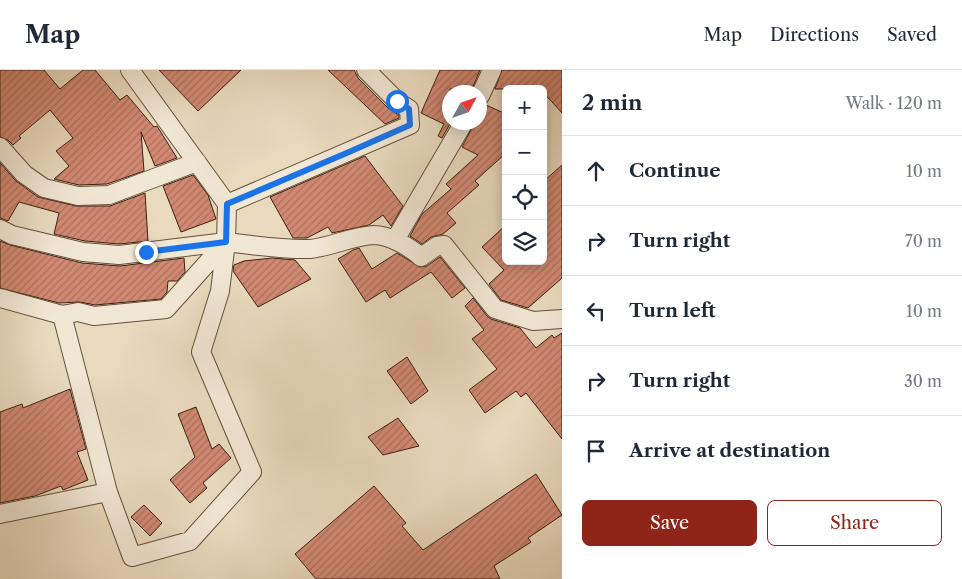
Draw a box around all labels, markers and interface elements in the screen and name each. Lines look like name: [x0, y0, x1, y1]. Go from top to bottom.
text: Map: [25, 20, 80, 49]
text: Map: [703, 24, 742, 46]
text: Directions: [770, 24, 859, 46]
text: Saved: [887, 24, 937, 46]
north arrow: [442, 85, 487, 130]
map controls: [502, 85, 547, 265]
button: +: [502, 85, 547, 130]
route start: [386, 90, 409, 113]
text: 2 min: [582, 90, 642, 115]
text: Walk · 120 m: [846, 93, 942, 113]
button: −: [502, 130, 547, 175]
icon: ahead: [582, 157, 610, 185]
text: Continue: [629, 159, 721, 182]
text: 10 m: [906, 161, 942, 181]
button: locate: [502, 175, 547, 220]
button: layers: [502, 220, 547, 265]
icon: right: [582, 227, 610, 255]
text: Turn right: [629, 229, 730, 252]
text: 70 m: [905, 231, 942, 251]
route end: [135, 241, 158, 264]
icon: left: [582, 297, 610, 325]
text: Turn left: [629, 299, 716, 322]
text: 10 m: [906, 301, 942, 321]
icon: right: [582, 367, 610, 395]
text: Turn right: [629, 369, 730, 392]
text: 30 m: [904, 371, 942, 391]
icon: arrive: [582, 437, 610, 465]
text: Arrive at destination: [629, 439, 830, 462]
button: Save: [582, 500, 757, 546]
button: Share: [767, 500, 942, 546]

